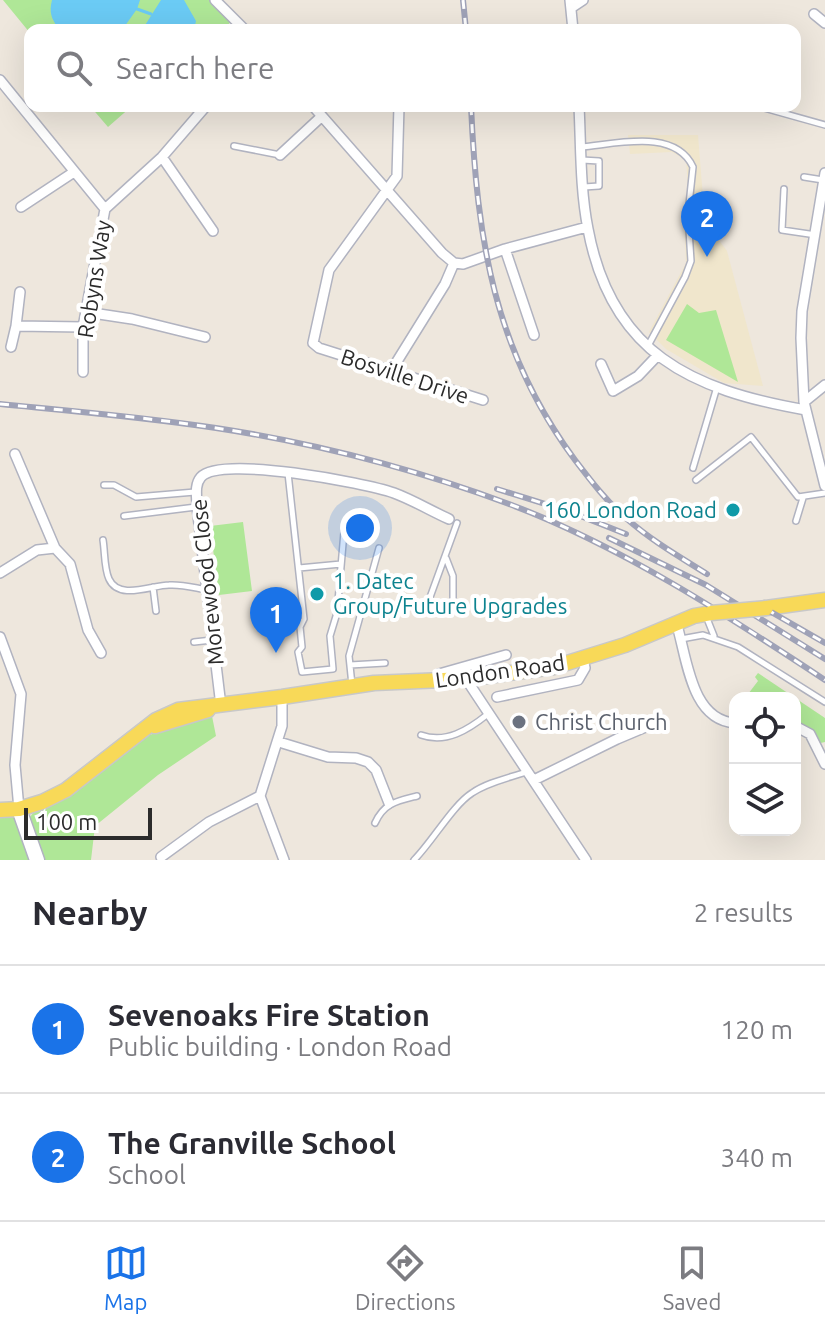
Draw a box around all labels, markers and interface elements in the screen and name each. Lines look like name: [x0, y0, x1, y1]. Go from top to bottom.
search box: [24, 24, 801, 112]
icon: search: [52, 46, 96, 90]
text: Search here: [116, 51, 275, 85]
pin: 2: [681, 191, 733, 257]
street label: Robyns Way: [72, 218, 115, 340]
street label: Bosville Drive: [338, 343, 472, 408]
place label: 160 London Road: [544, 497, 717, 522]
street label: Morewood Close: [185, 498, 228, 666]
marker: 160 London Road: [724, 501, 742, 519]
your location: [340, 508, 380, 548]
place label: 1. Datec Group/Future Upgrades: [333, 568, 567, 618]
marker: 1. Datec Group/Future Upgrades: [308, 585, 326, 603]
pin: 1: [250, 587, 302, 653]
street label: London Road: [433, 649, 566, 692]
map controls: [729, 692, 801, 836]
button: locate: [729, 692, 801, 764]
place label: Christ Church: [535, 709, 668, 734]
marker: Christ Church: [510, 713, 528, 731]
button: layers: [729, 764, 801, 836]
scale bar: [24, 804, 152, 840]
text: 100 m: [36, 809, 97, 834]
text: Nearby: [32, 893, 147, 931]
text: 2 results: [694, 898, 793, 927]
text: Sevenoaks Fire Station: [108, 998, 430, 1032]
text: 1: [51, 1015, 65, 1044]
text: 120 m: [721, 1015, 793, 1044]
text: Public building · London Road: [108, 1032, 452, 1061]
text: The Granville School: [108, 1126, 396, 1160]
text: 2: [51, 1143, 65, 1172]
text: 340 m: [721, 1143, 793, 1172]
text: School: [108, 1160, 186, 1189]
tab: Map: [104, 1241, 148, 1314]
tab: Directions: [355, 1241, 455, 1314]
tab: Saved: [663, 1241, 721, 1314]

